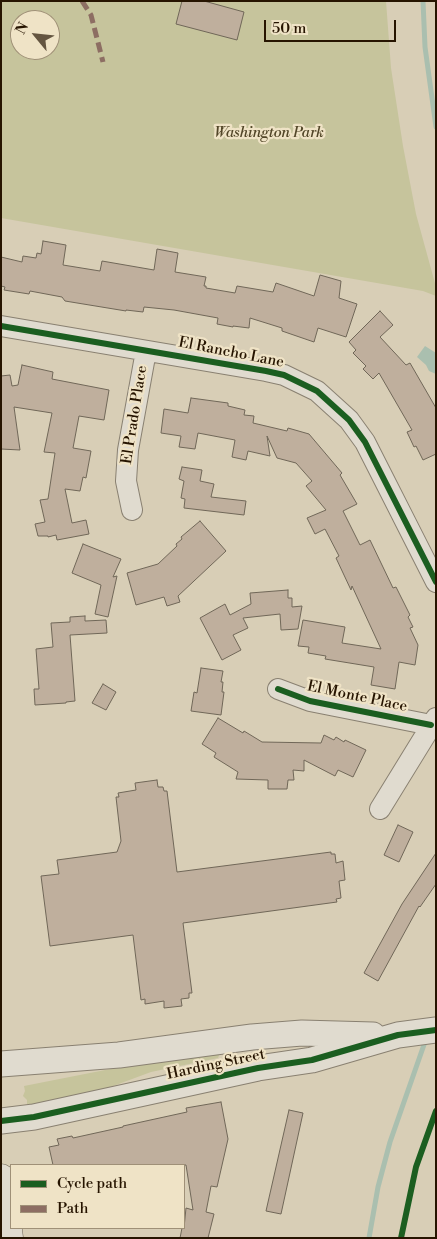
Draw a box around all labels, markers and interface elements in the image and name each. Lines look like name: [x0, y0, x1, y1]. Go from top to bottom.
north arrow: [10, 10, 60, 60]
scale bar: [267, 10, 400, 42]
text: N: [12, 19, 33, 38]
text: 50 m: [272, 19, 306, 38]
park label: Washington Park: [214, 124, 324, 142]
street label: El Rancho Lane: [177, 334, 285, 372]
street label: El Prado Place: [118, 364, 152, 466]
street label: El Monte Place: [305, 678, 409, 716]
street label: Harding Street: [165, 1046, 267, 1084]
legend: [10, 1164, 185, 1229]
text: Cycle path: [57, 1174, 127, 1193]
text: Path: [57, 1199, 89, 1218]

